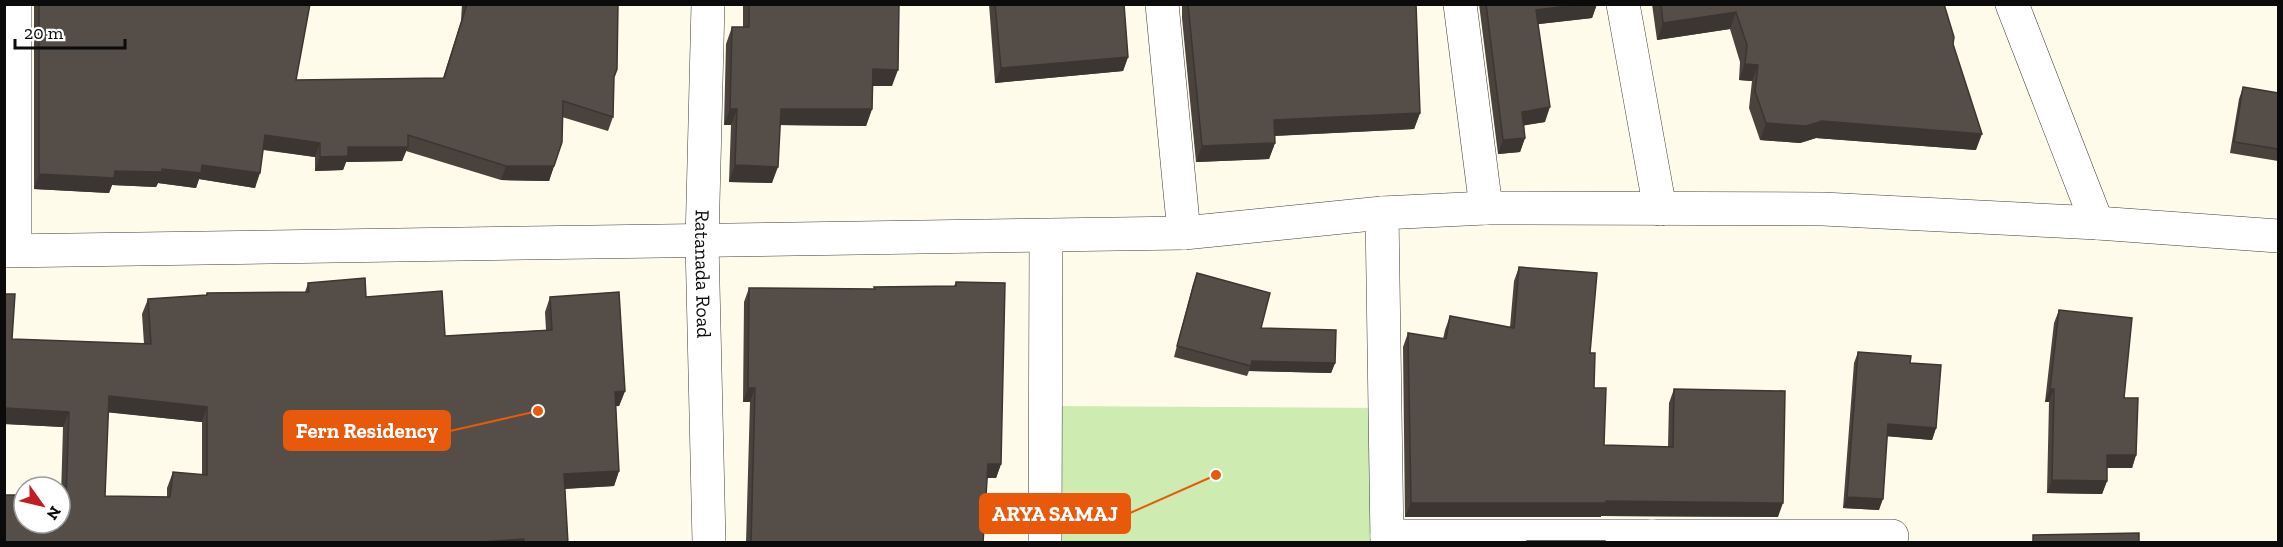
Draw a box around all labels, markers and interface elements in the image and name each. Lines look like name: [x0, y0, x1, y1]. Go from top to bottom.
scale bar: [15, 12, 124, 50]
text: 20 m: [24, 22, 64, 44]
street label: Ratanada Road: [690, 209, 716, 338]
callout: Fern Residency: [284, 411, 450, 450]
text: Fern Residency: [296, 418, 438, 443]
north arrow: [12, 475, 72, 535]
callout: ARYA SAMAJ: [980, 494, 1130, 533]
text: ARYA SAMAJ: [992, 501, 1118, 526]
text: N: [43, 503, 65, 523]

